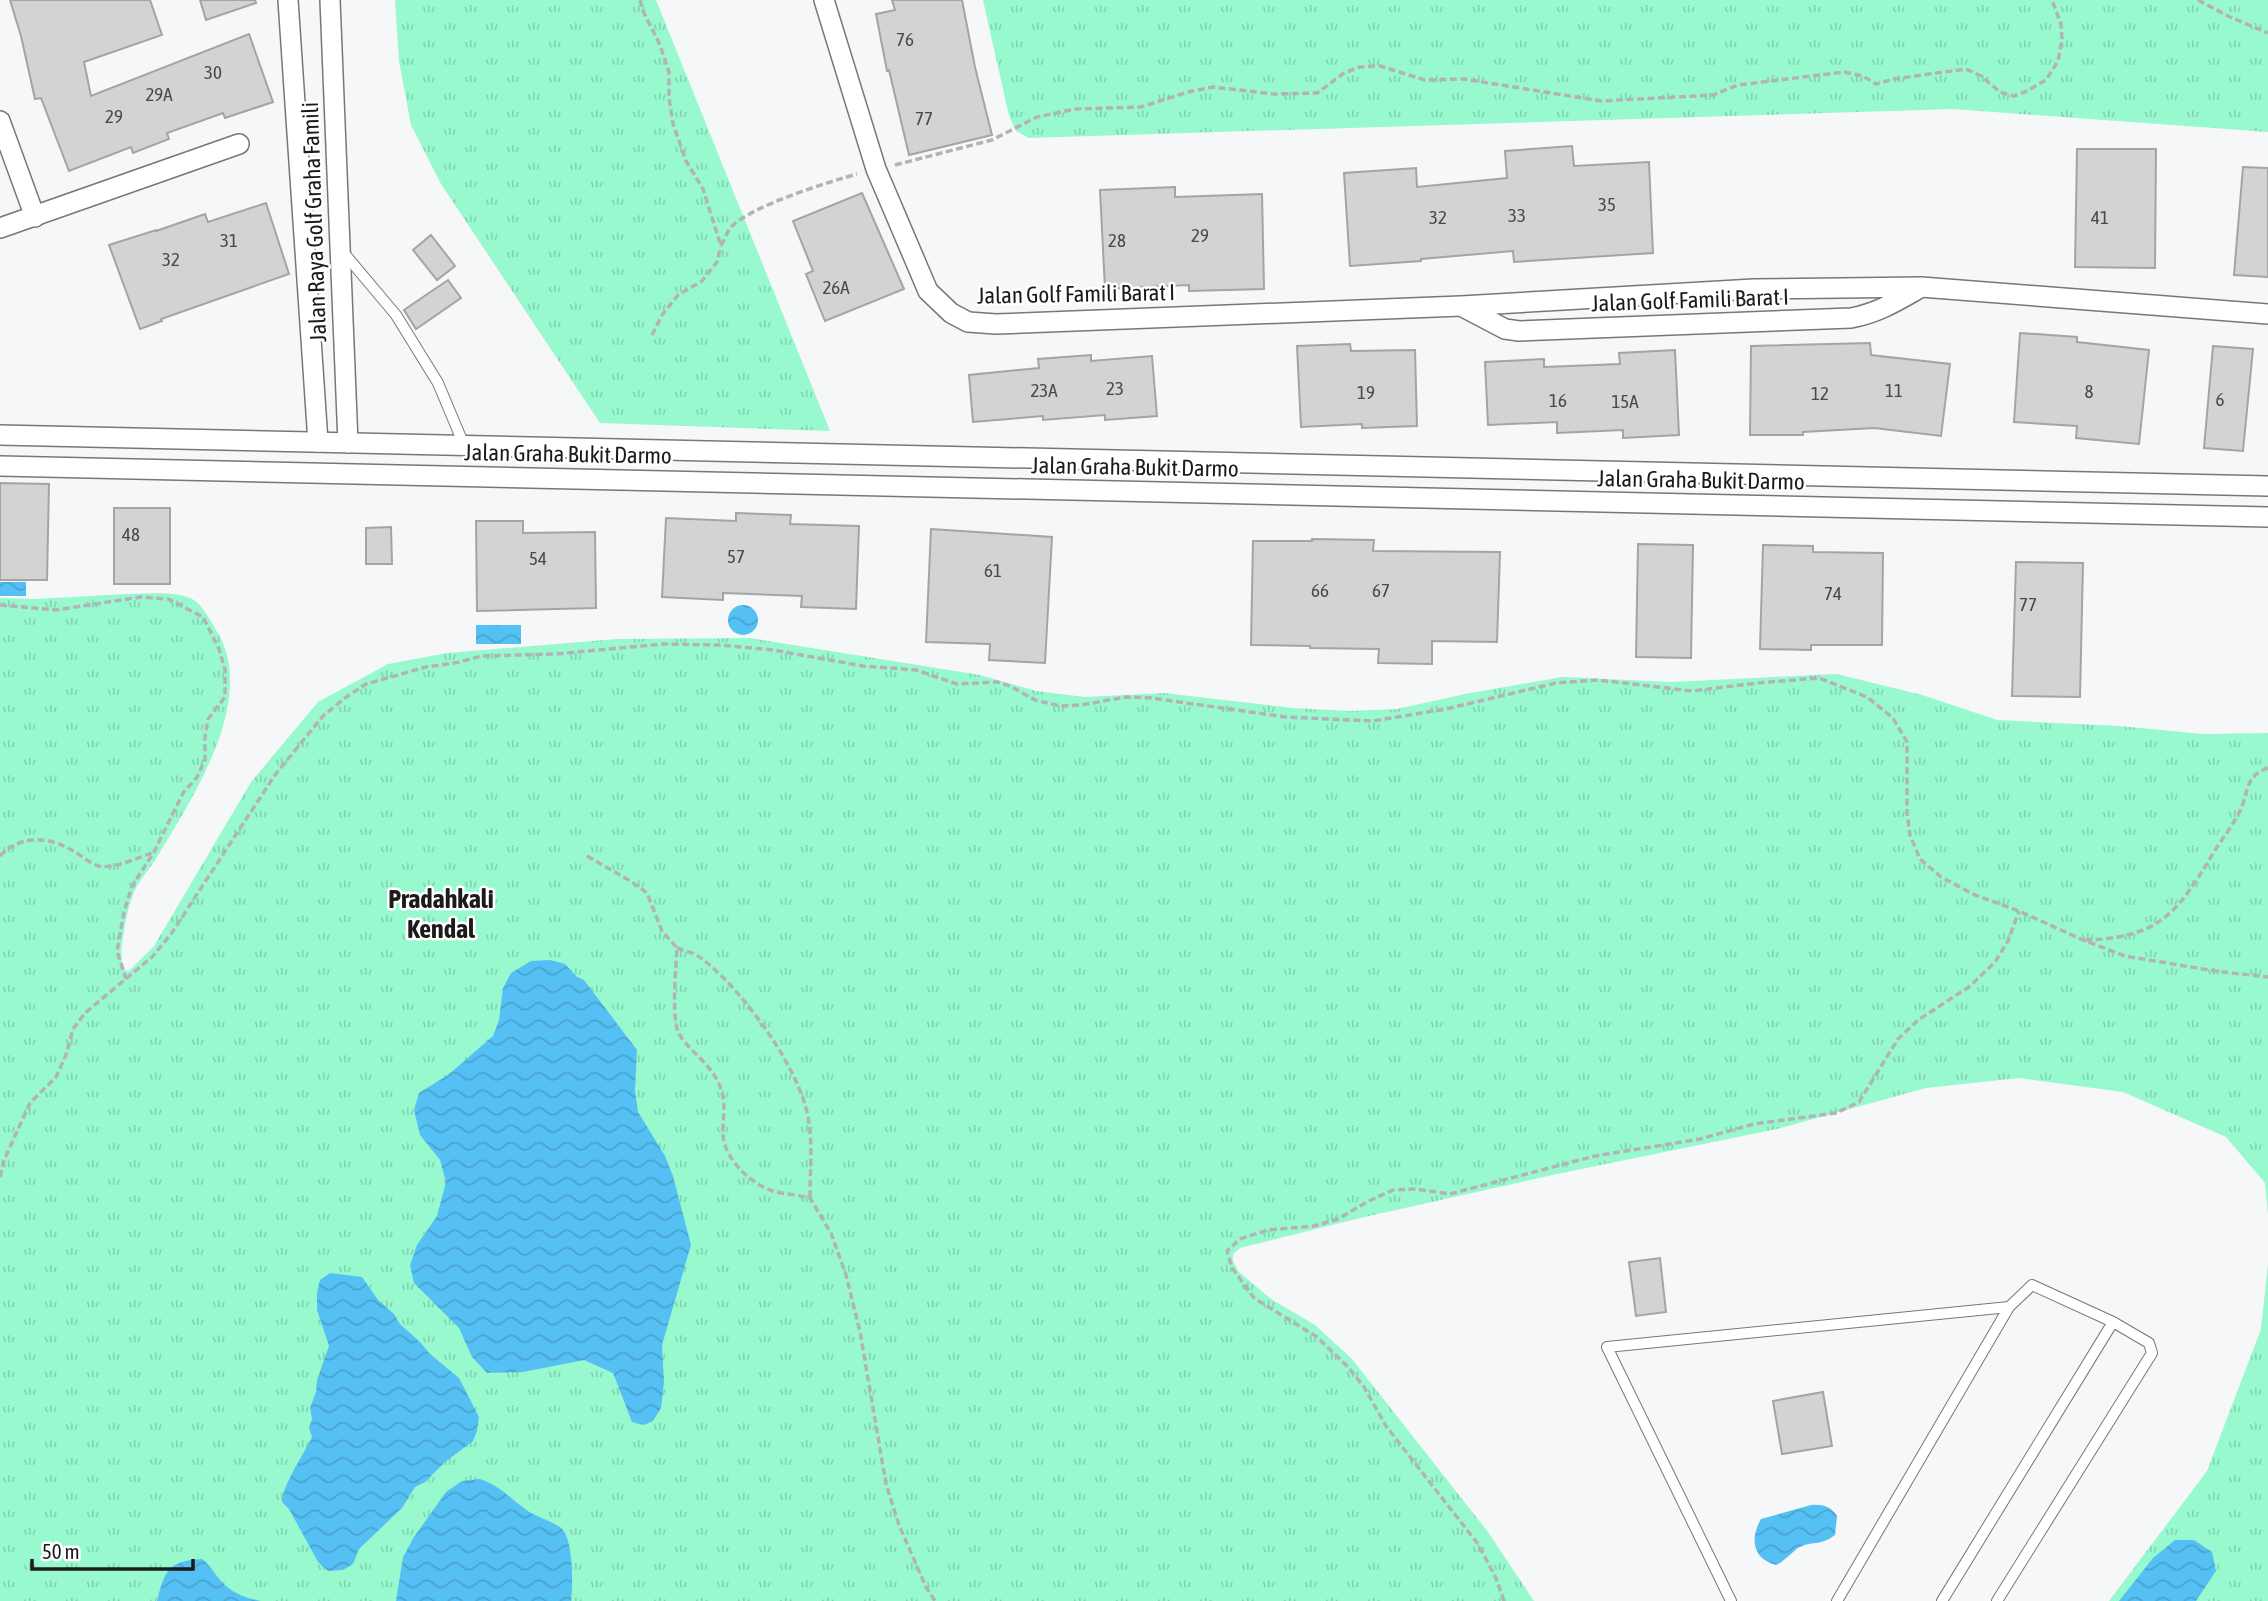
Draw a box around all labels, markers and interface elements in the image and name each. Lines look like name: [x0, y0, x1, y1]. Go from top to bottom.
house number: 76: [896, 28, 914, 50]
house number: 30: [204, 61, 222, 83]
house number: 29A: [145, 83, 173, 105]
street label: Jalan Raya Golf Graha Famili: [297, 102, 331, 342]
house number: 29: [105, 105, 123, 127]
house number: 77: [915, 107, 933, 129]
house number: 35: [1598, 193, 1616, 215]
house number: 33: [1508, 204, 1526, 226]
house number: 32: [1429, 206, 1447, 228]
house number: 41: [2091, 206, 2109, 228]
house number: 29: [1191, 224, 1209, 246]
house number: 31: [220, 229, 238, 251]
house number: 28: [1108, 229, 1126, 251]
house number: 32: [162, 248, 180, 270]
house number: 26A: [822, 276, 850, 298]
street label: Jalan Golf Famili Barat I: [977, 279, 1175, 309]
street label: Jalan Golf Famili Barat I: [1591, 284, 1789, 316]
house number: 23: [1106, 377, 1124, 399]
house number: 23A: [1030, 379, 1058, 401]
house number: 11: [1885, 379, 1903, 401]
house number: 8: [2085, 380, 2094, 402]
house number: 19: [1357, 381, 1375, 403]
house number: 12: [1811, 382, 1829, 404]
house number: 6: [2216, 388, 2225, 410]
house number: 16: [1549, 389, 1567, 411]
house number: 15A: [1611, 390, 1639, 412]
street label: Jalan Graha Bukit Darmo: [464, 439, 672, 469]
street label: Jalan Graha Bukit Darmo: [1031, 452, 1239, 482]
street label: Jalan Graha Bukit Darmo: [1597, 465, 1805, 495]
house number: 48: [122, 523, 140, 545]
house number: 57: [727, 545, 745, 567]
house number: 54: [529, 547, 547, 569]
house number: 61: [984, 559, 1002, 581]
house number: 66: [1311, 579, 1329, 601]
house number: 67: [1372, 579, 1390, 601]
house number: 74: [1824, 582, 1842, 604]
house number: 77: [2019, 593, 2037, 615]
district label: Pradahkali Kendal: [388, 884, 494, 944]
scale bar: [32, 1528, 192, 1572]
text: 50 m: [42, 1539, 80, 1563]

